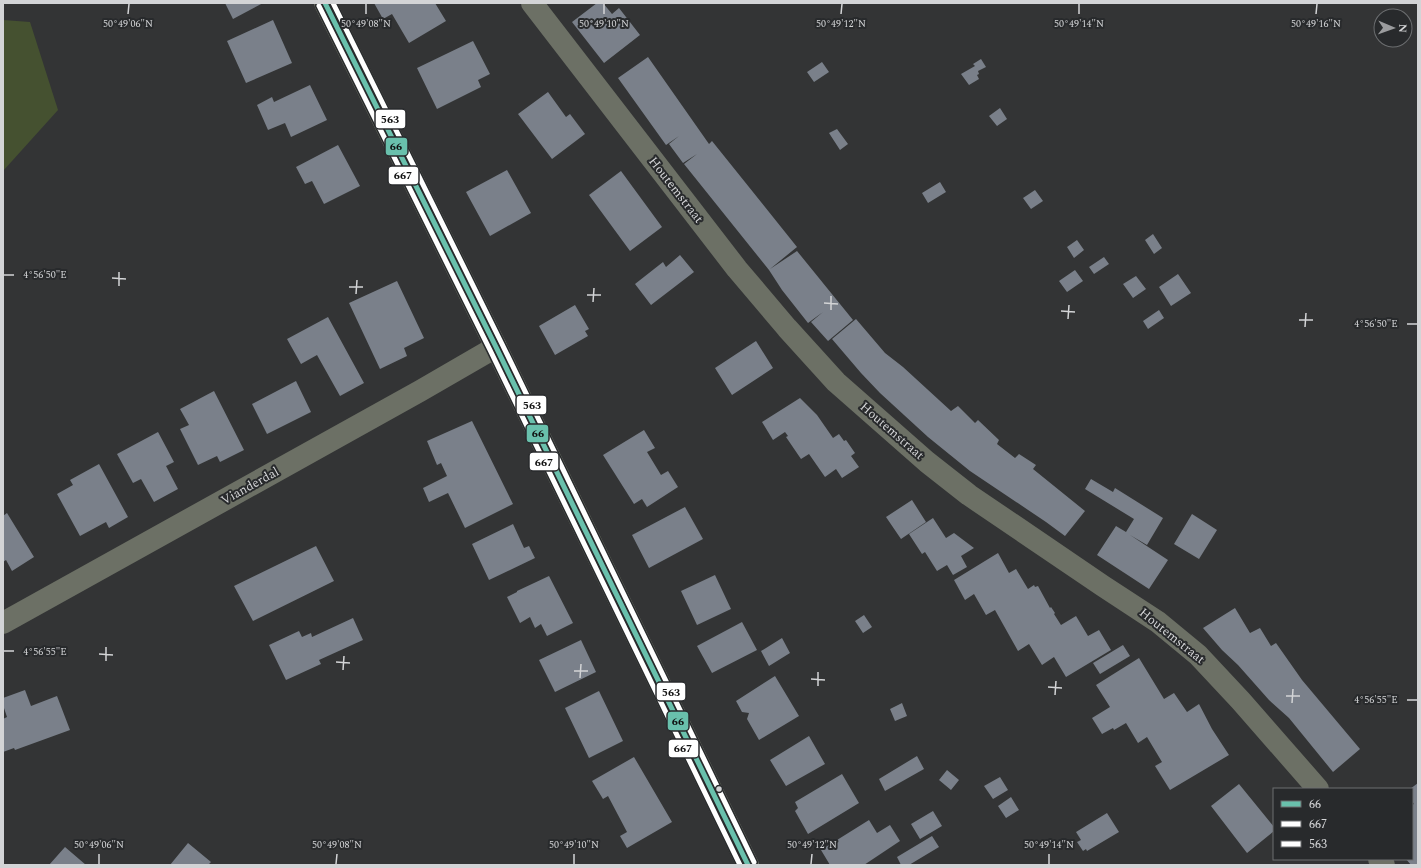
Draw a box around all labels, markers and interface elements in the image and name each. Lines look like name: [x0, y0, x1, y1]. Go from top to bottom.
north arrow: [1373, 8, 1413, 48]
text: 50°49'06"N: [103, 16, 153, 32]
text: 50°49'08"N: [341, 16, 391, 32]
text: 50°49'10"N: [579, 16, 629, 32]
text: 50°49'12"N: [816, 16, 866, 32]
text: 50°49'14"N: [1054, 16, 1104, 32]
text: 50°49'16"N: [1291, 16, 1341, 32]
text: N: [1394, 24, 1411, 33]
line badge: 563: [375, 109, 406, 129]
text: 563: [381, 111, 399, 128]
line badge: 66: [385, 137, 408, 156]
text: 66: [390, 138, 402, 155]
street label: Houtemstraat: [644, 152, 709, 228]
line badge: 667: [388, 166, 419, 185]
text: 667: [394, 167, 412, 184]
text: 4°56'50"E: [23, 267, 67, 283]
text: 4°56'50"E: [1354, 316, 1398, 332]
line badge: 563: [516, 395, 547, 415]
text: 563: [523, 397, 541, 414]
street label: Houtemstraat: [855, 397, 929, 465]
line badge: 66: [526, 424, 549, 443]
text: 66: [532, 425, 544, 442]
line badge: 667: [529, 452, 559, 471]
text: 667: [535, 454, 553, 471]
street label: Vianderdal: [217, 462, 283, 510]
street label: Houtemstraat: [1135, 603, 1210, 669]
text: 4°56'55"E: [23, 644, 67, 660]
line badge: 563: [656, 682, 686, 701]
text: 563: [662, 684, 680, 701]
text: 4°56'55"E: [1354, 692, 1398, 708]
line badge: 66: [667, 711, 689, 731]
text: 66: [672, 713, 684, 730]
line badge: 667: [668, 739, 699, 758]
text: 667: [674, 740, 692, 757]
unlabelled marker: [714, 784, 724, 794]
legend: [1273, 788, 1413, 860]
text: 66: [1309, 795, 1321, 814]
text: 667: [1309, 815, 1327, 834]
text: 563: [1309, 835, 1327, 854]
text: 50°49'06"N: [74, 837, 124, 853]
text: 50°49'08"N: [312, 837, 362, 853]
text: 50°49'10"N: [549, 837, 599, 853]
text: 50°49'12"N: [787, 837, 837, 853]
text: 50°49'14"N: [1024, 837, 1074, 853]

